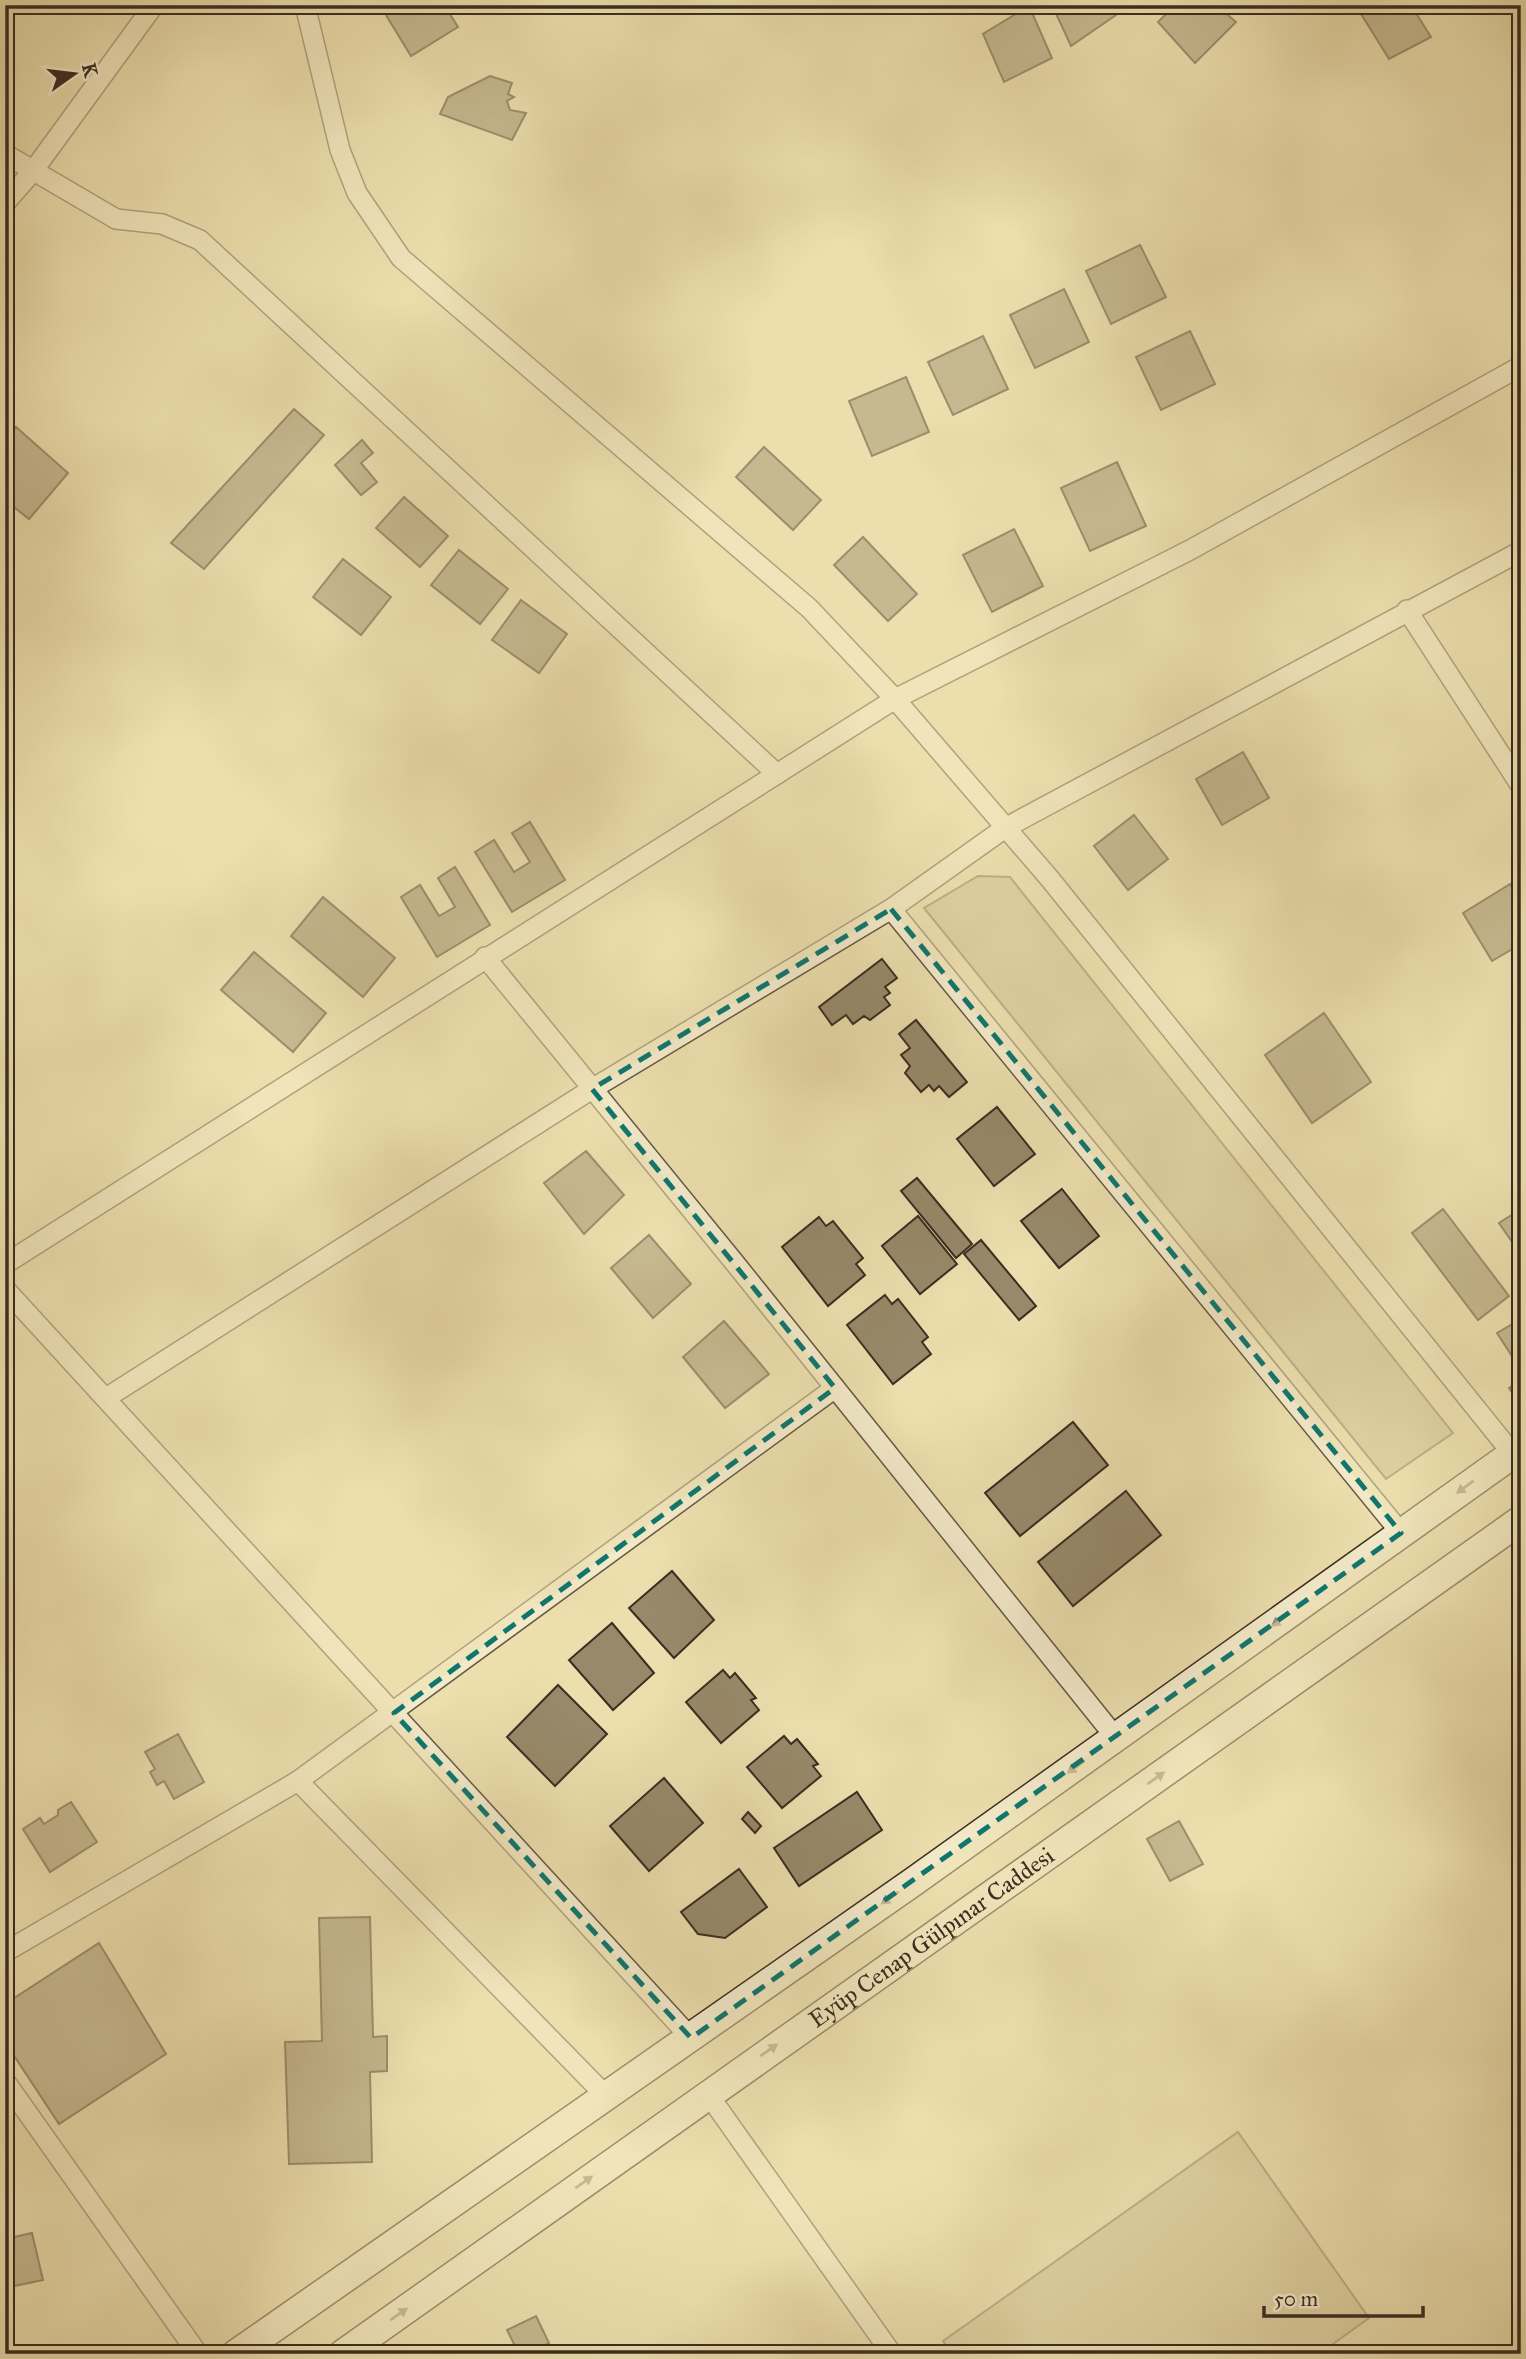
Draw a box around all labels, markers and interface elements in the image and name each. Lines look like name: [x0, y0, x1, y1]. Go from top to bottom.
north arrow: [38, 38, 108, 108]
text: K: [77, 61, 103, 81]
one-way arrow: [1456, 1480, 1474, 1494]
one-way arrow: [1271, 1613, 1289, 1627]
one-way arrow: [1067, 1760, 1085, 1774]
one-way arrow: [1147, 1771, 1165, 1785]
street label: Eyüp Cenap Gülpınar Caddesi: [803, 1840, 1060, 2034]
one-way arrow: [881, 1891, 899, 1905]
one-way arrow: [760, 2043, 778, 2057]
one-way arrow: [575, 2175, 593, 2189]
scale bar: [1264, 2275, 1423, 2319]
text: 50 m: [1274, 2286, 1319, 2312]
one-way arrow: [390, 2307, 408, 2321]

